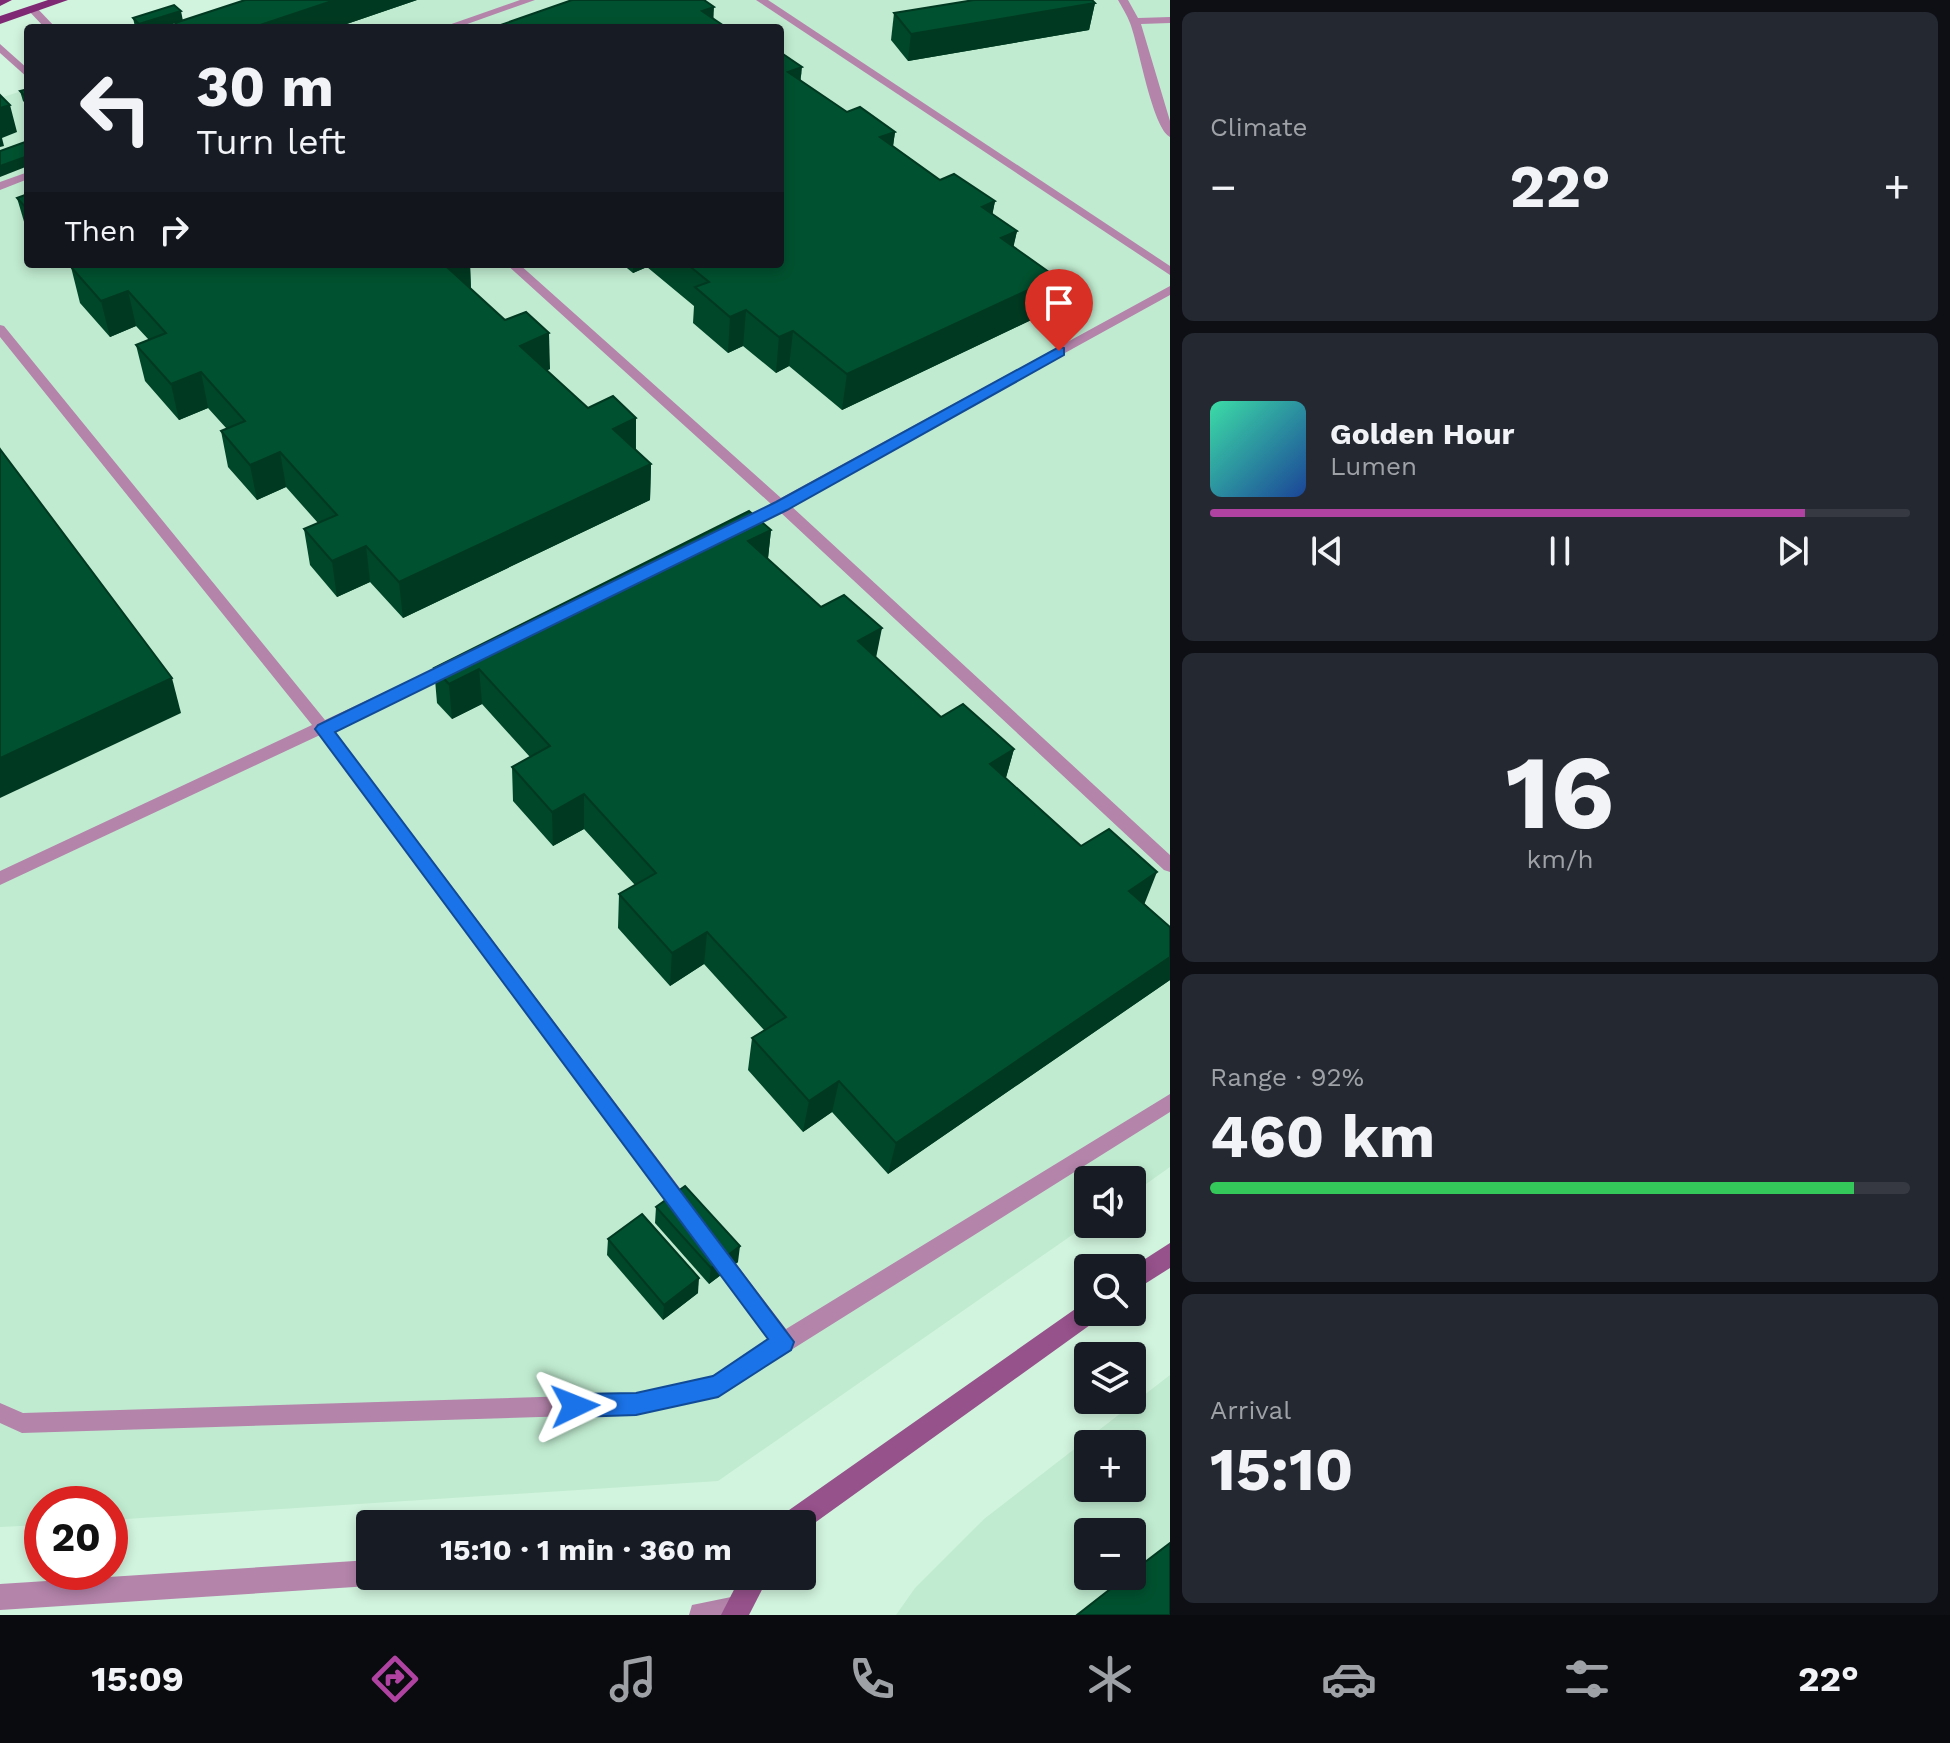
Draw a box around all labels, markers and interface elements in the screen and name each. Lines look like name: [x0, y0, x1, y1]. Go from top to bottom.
text: 30 m: [196, 54, 334, 120]
icon: left: [64, 56, 168, 160]
text: Climate: [1210, 112, 1308, 142]
text: Turn left: [196, 121, 346, 163]
text: 22°: [1509, 151, 1611, 222]
text: −: [1210, 161, 1237, 213]
text: +: [1883, 161, 1910, 213]
icon: right: [152, 208, 196, 252]
text: Then: [64, 213, 136, 248]
pin: [1025, 269, 1093, 351]
icon: arrive: [1037, 281, 1081, 325]
text: Golden Hour: [1330, 416, 1514, 451]
text: Lumen: [1330, 451, 1417, 481]
icon: previous: [1305, 529, 1349, 573]
icon: pause: [1538, 529, 1582, 573]
icon: next: [1771, 529, 1815, 573]
text: 16: [1506, 731, 1614, 853]
text: km/h: [1527, 844, 1593, 874]
text: Range · 92%: [1210, 1062, 1364, 1092]
text: 460 km: [1210, 1101, 1435, 1172]
map controls: [1074, 1166, 1146, 1590]
button: sound: [1074, 1166, 1146, 1238]
button: search: [1074, 1254, 1146, 1326]
button: layers: [1074, 1342, 1146, 1414]
position arrow: [533, 1364, 617, 1448]
text: Arrival: [1210, 1395, 1291, 1425]
button: +: [1074, 1430, 1146, 1502]
text: 15:10: [1210, 1434, 1353, 1505]
speed limit sign: 20: [24, 1486, 128, 1590]
button: −: [1074, 1518, 1146, 1590]
text: 15:10 · 1 min · 360 m: [440, 1532, 732, 1567]
icon: directions: [367, 1651, 423, 1707]
icon: music: [605, 1651, 661, 1707]
icon: phone: [844, 1651, 900, 1707]
icon: climate: [1082, 1651, 1138, 1707]
icon: car: [1321, 1651, 1377, 1707]
icon: filters: [1559, 1651, 1615, 1707]
text: 15:09: [91, 1658, 184, 1700]
text: 22°: [1798, 1658, 1859, 1700]

